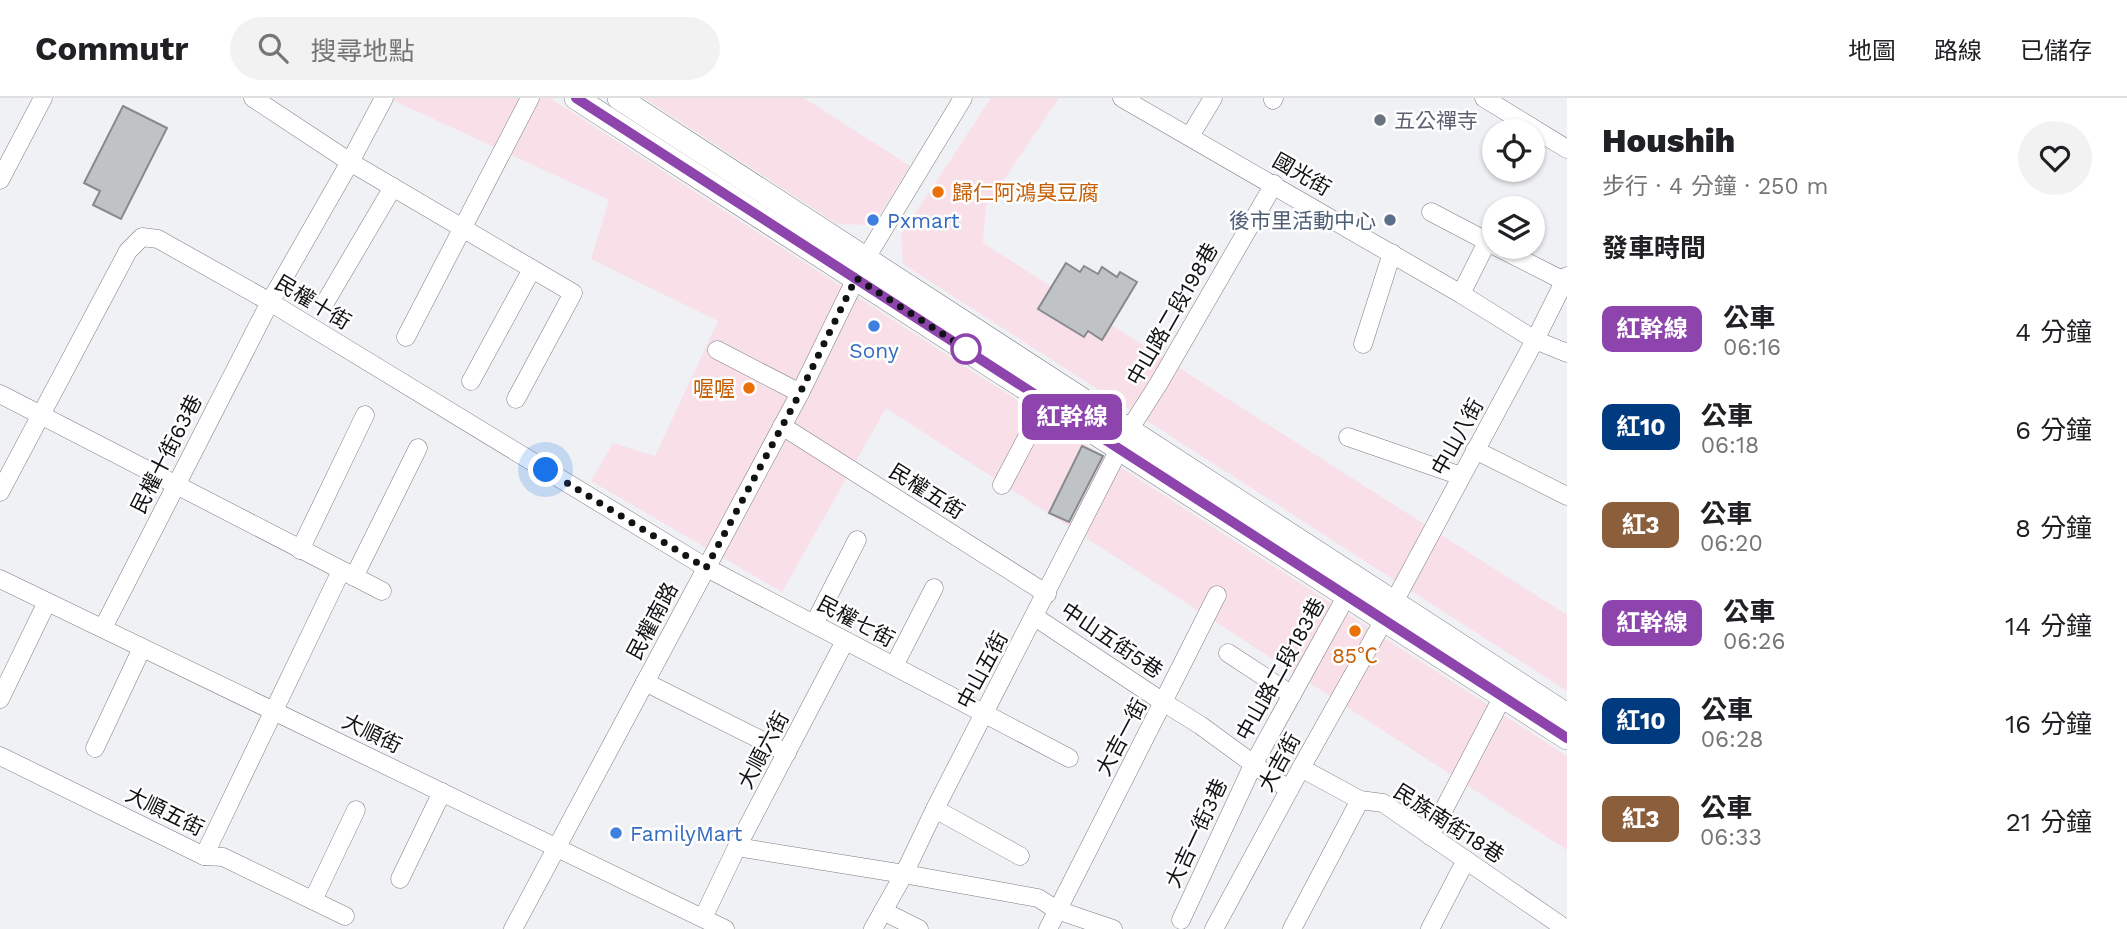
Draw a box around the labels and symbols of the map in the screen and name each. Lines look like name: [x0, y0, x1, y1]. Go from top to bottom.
place label: 五公禪寺: [1394, 108, 1478, 133]
marker: 五公禪寺: [1372, 112, 1388, 128]
street label: 國光街: [1268, 147, 1336, 201]
place label: 歸仁阿鴻臭豆腐: [952, 180, 1099, 205]
marker: 歸仁阿鴻臭豆腐: [930, 184, 946, 200]
place label: Pxmart: [887, 208, 960, 233]
place label: 後市里活動中心: [1229, 208, 1376, 233]
marker: Pxmart: [865, 212, 881, 228]
marker: 後市里活動中心: [1382, 212, 1398, 228]
street label: 中山路二段198巷: [1121, 238, 1223, 390]
street label: 民權十街: [271, 270, 355, 334]
marker: Sony: [866, 318, 882, 334]
unlabelled marker: [951, 334, 981, 364]
place label: Sony: [849, 338, 899, 363]
place label: 喔喔: [693, 376, 735, 401]
marker: 喔喔: [741, 380, 757, 396]
street label: 民權十街63巷: [125, 390, 207, 518]
line badge: 紅幹線: [1032, 394, 1112, 440]
street label: 中山八街: [1426, 394, 1488, 480]
your location: [528, 452, 563, 487]
street label: 民權五街: [885, 458, 969, 524]
street label: 民權南路: [621, 578, 683, 664]
street label: 民權七街: [813, 590, 899, 652]
street label: 中山路二段183巷: [1231, 593, 1329, 745]
street label: 中山五街5巷: [1056, 597, 1168, 683]
marker: 85℃: [1347, 623, 1363, 639]
street label: 中山五街: [951, 627, 1013, 713]
place label: 85℃: [1332, 643, 1378, 668]
street label: 大吉一街: [1090, 694, 1152, 780]
street label: 大順六街: [732, 707, 794, 793]
street label: 大順街: [338, 708, 406, 758]
street label: 大吉街: [1253, 728, 1305, 796]
street label: 大吉一街3巷: [1160, 775, 1232, 891]
street label: 民族南街18巷: [1389, 778, 1509, 868]
street label: 大順五街: [122, 781, 208, 841]
place label: FamilyMart: [630, 821, 743, 846]
marker: FamilyMart: [608, 825, 624, 841]

